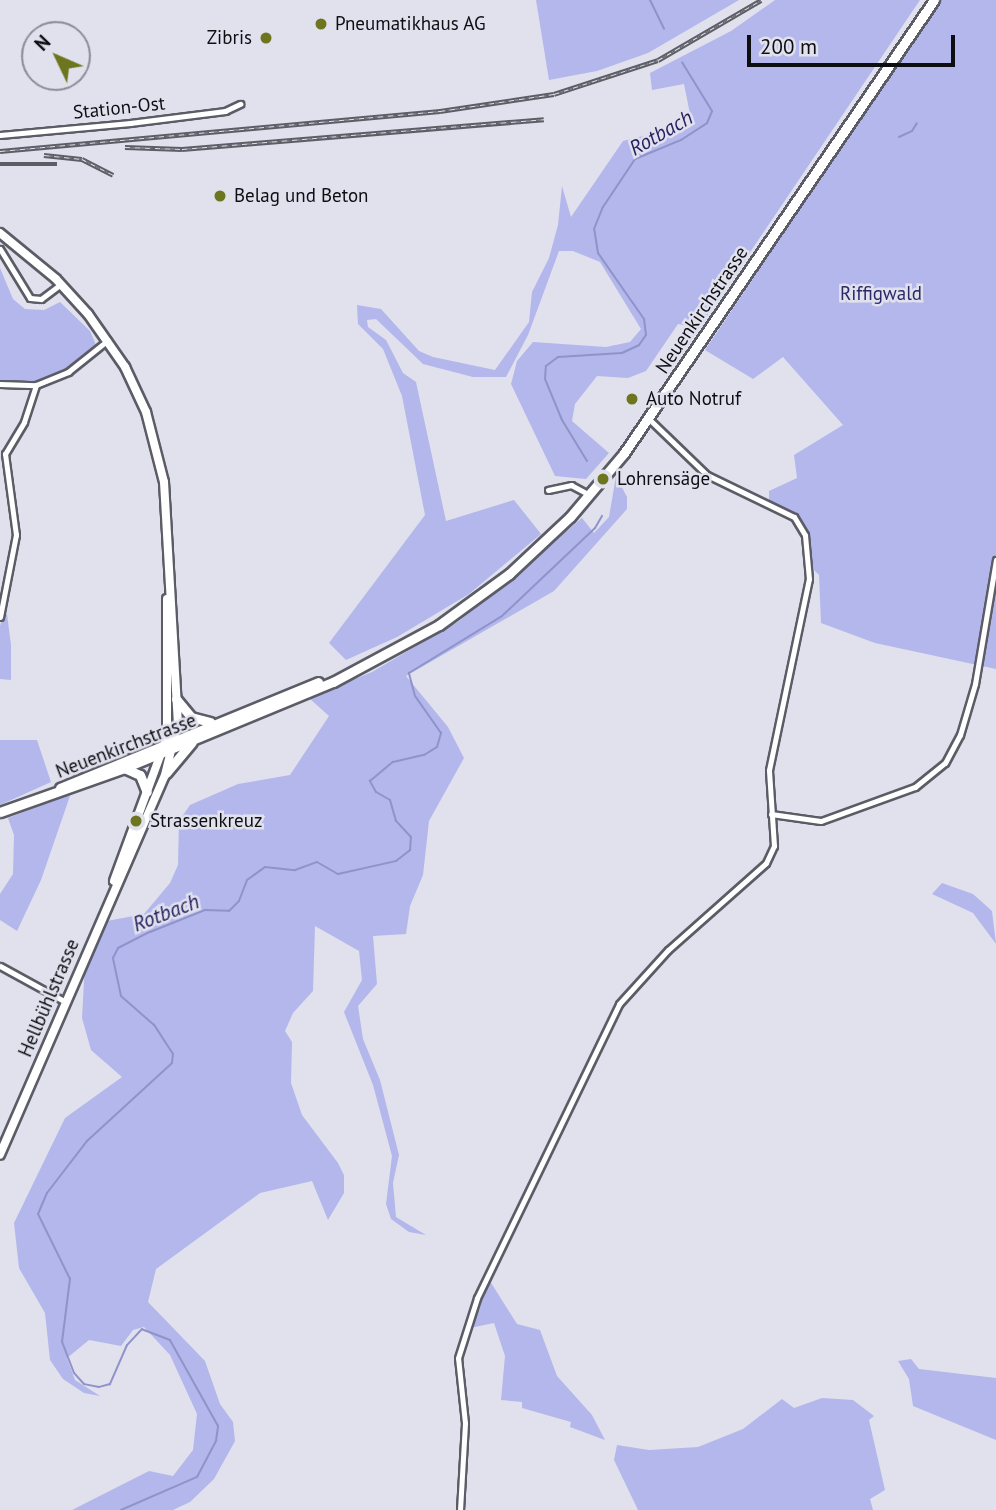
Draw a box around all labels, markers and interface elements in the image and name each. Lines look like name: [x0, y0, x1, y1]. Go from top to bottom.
place label: Pneumatikhaus AG: [335, 13, 486, 35]
marker: Pneumatikhaus AG: [313, 16, 329, 32]
north arrow: [21, 21, 91, 91]
scale bar: [751, 21, 959, 65]
place label: Zibris: [207, 27, 252, 49]
text: N: [29, 30, 55, 56]
marker: Zibris: [258, 30, 274, 46]
text: 200 m: [760, 33, 817, 60]
street label: Station-Ost: [72, 92, 166, 124]
water label: Rotbach: [625, 105, 697, 161]
place label: Belag und Beton: [234, 185, 368, 207]
marker: Belag und Beton: [212, 188, 228, 204]
street label: Neuenkirchstrasse: [651, 242, 753, 378]
park label: Riffigwald: [840, 283, 922, 305]
place label: Auto Notruf: [646, 388, 741, 410]
marker: Auto Notruf: [624, 391, 640, 407]
place label: Lohrensäge: [617, 468, 710, 490]
marker: Lohrensäge: [595, 471, 611, 487]
street label: Neuenkirchstrasse: [53, 709, 199, 783]
place label: Strassenkreuz: [150, 810, 262, 832]
marker: Strassenkreuz: [128, 813, 144, 829]
water label: Rotbach: [129, 889, 203, 937]
street label: Hellbühlstrasse: [14, 936, 84, 1060]

